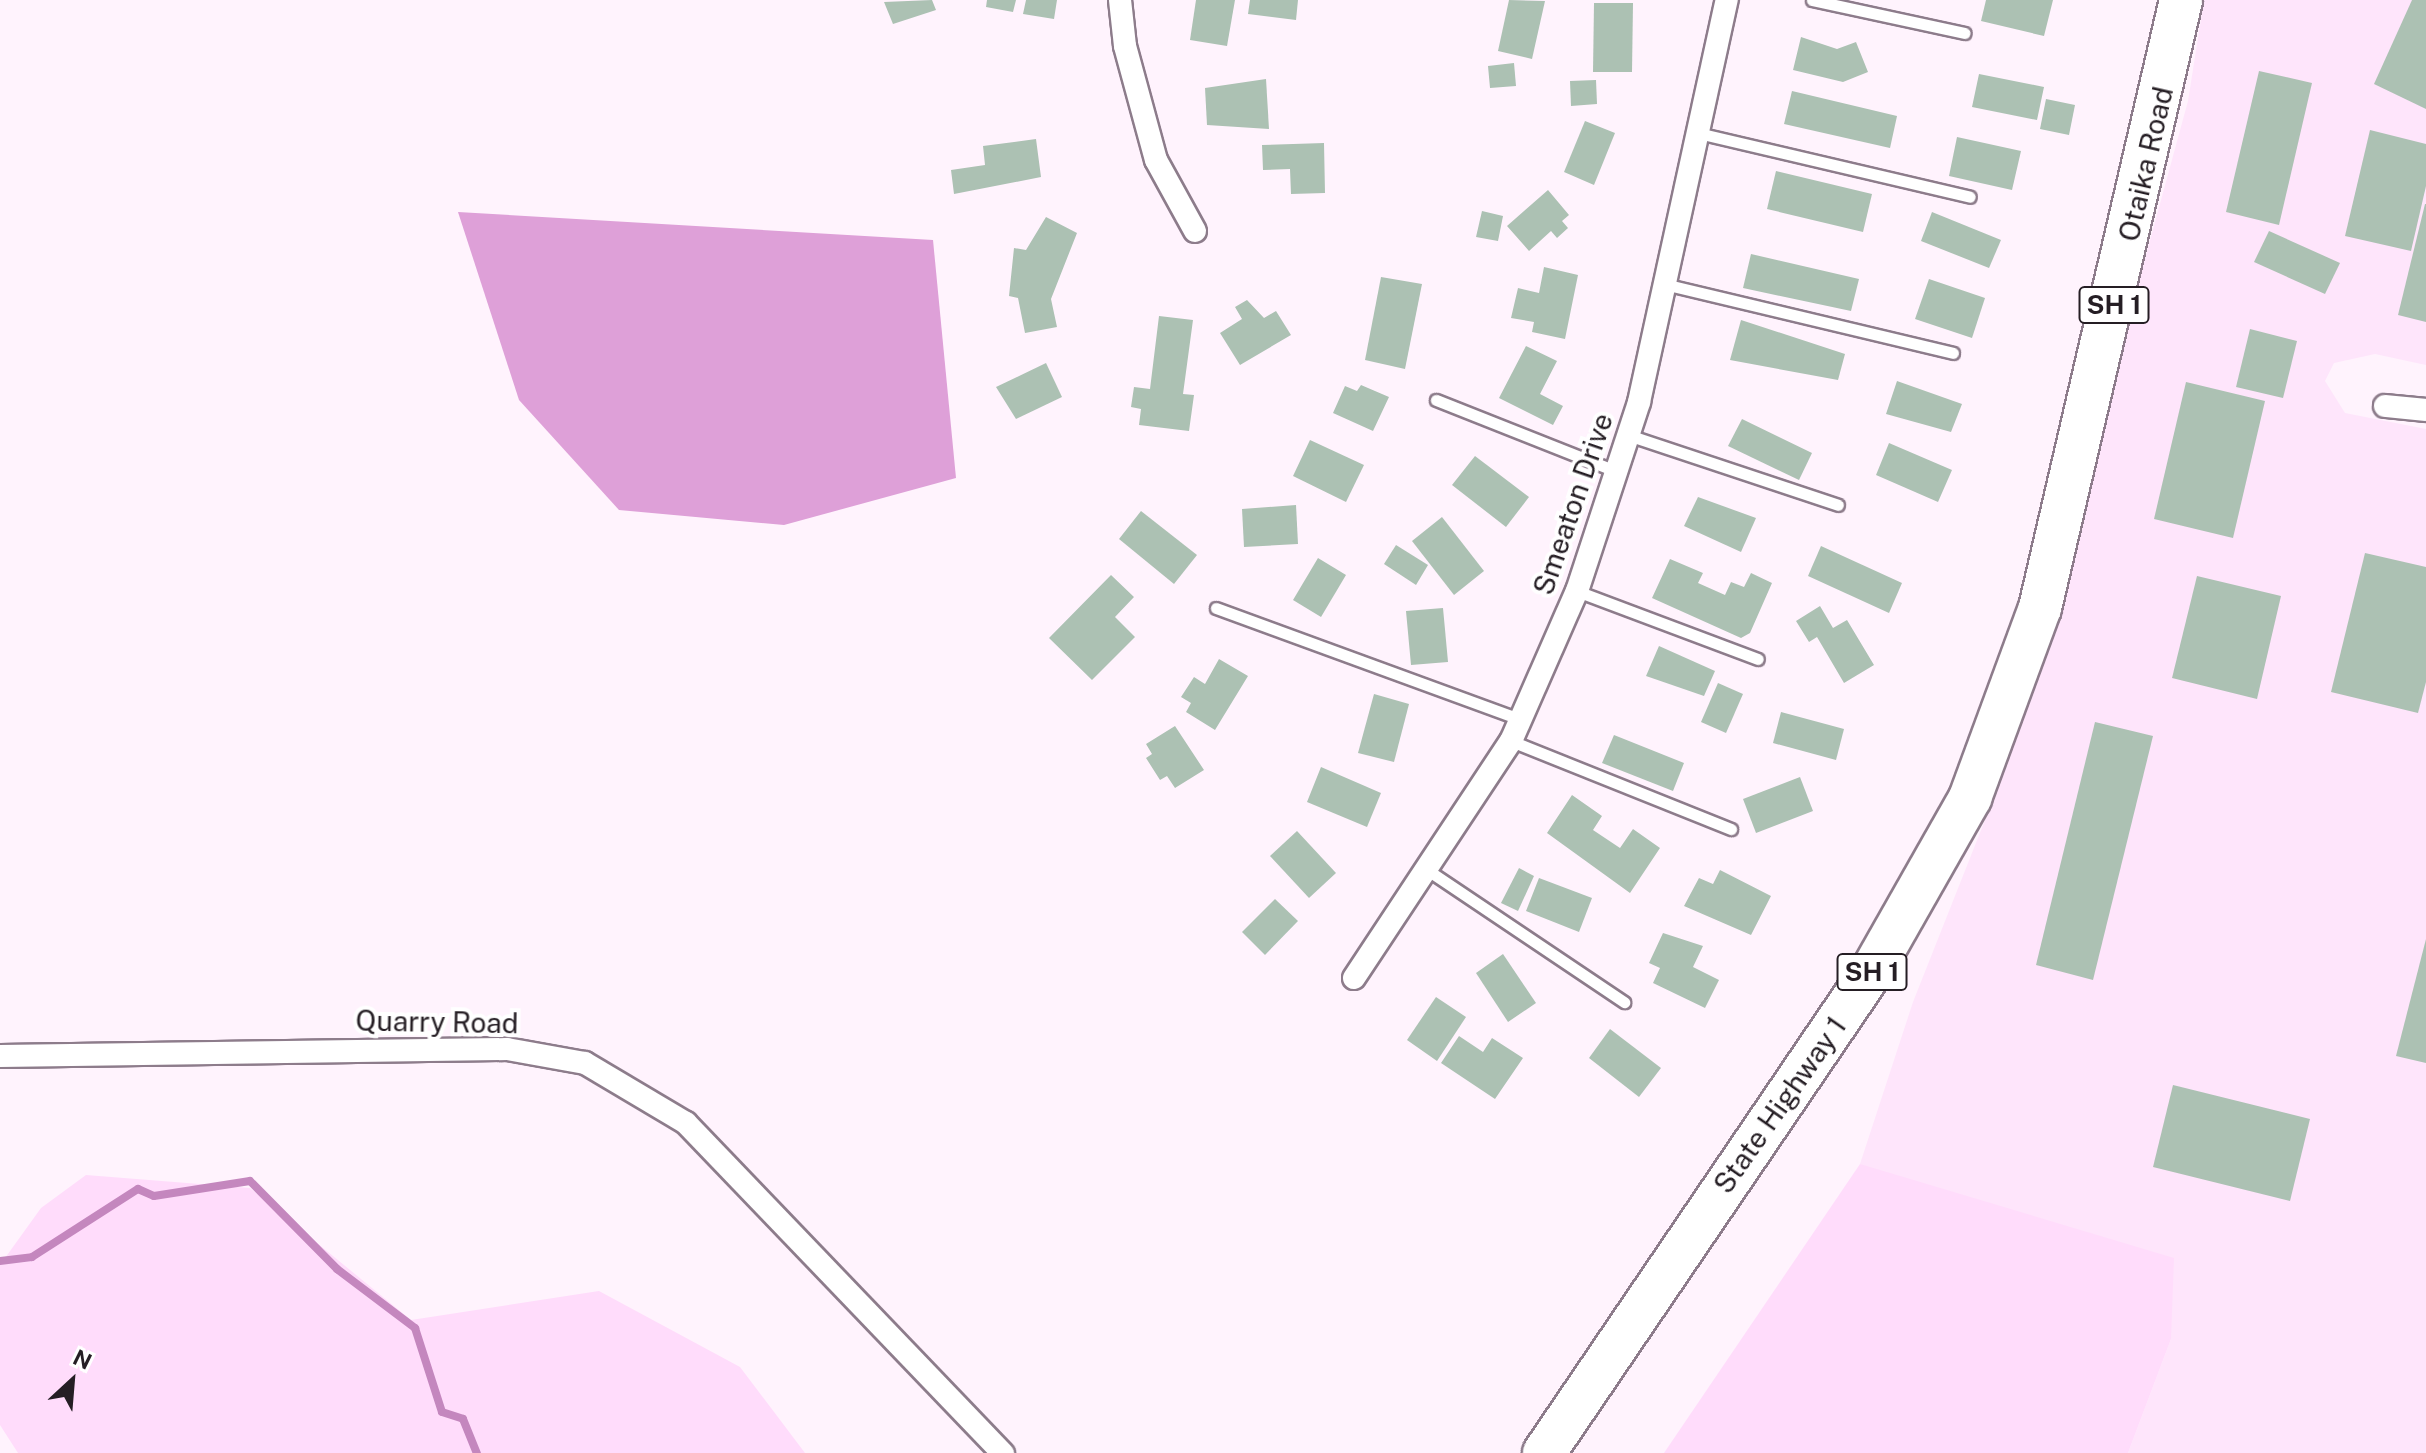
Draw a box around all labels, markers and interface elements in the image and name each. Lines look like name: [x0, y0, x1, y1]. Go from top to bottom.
street label: Otaika Road: [2112, 83, 2180, 245]
road number: SH 1: [2078, 283, 2150, 327]
street label: Smeaton Drive: [1526, 409, 1620, 599]
road number: SH 1: [1836, 950, 1908, 994]
street label: Quarry Road: [355, 1004, 519, 1040]
street label: State Highway 1: [1707, 1010, 1853, 1200]
north arrow: [32, 1341, 112, 1421]
text: N: [69, 1344, 96, 1375]

